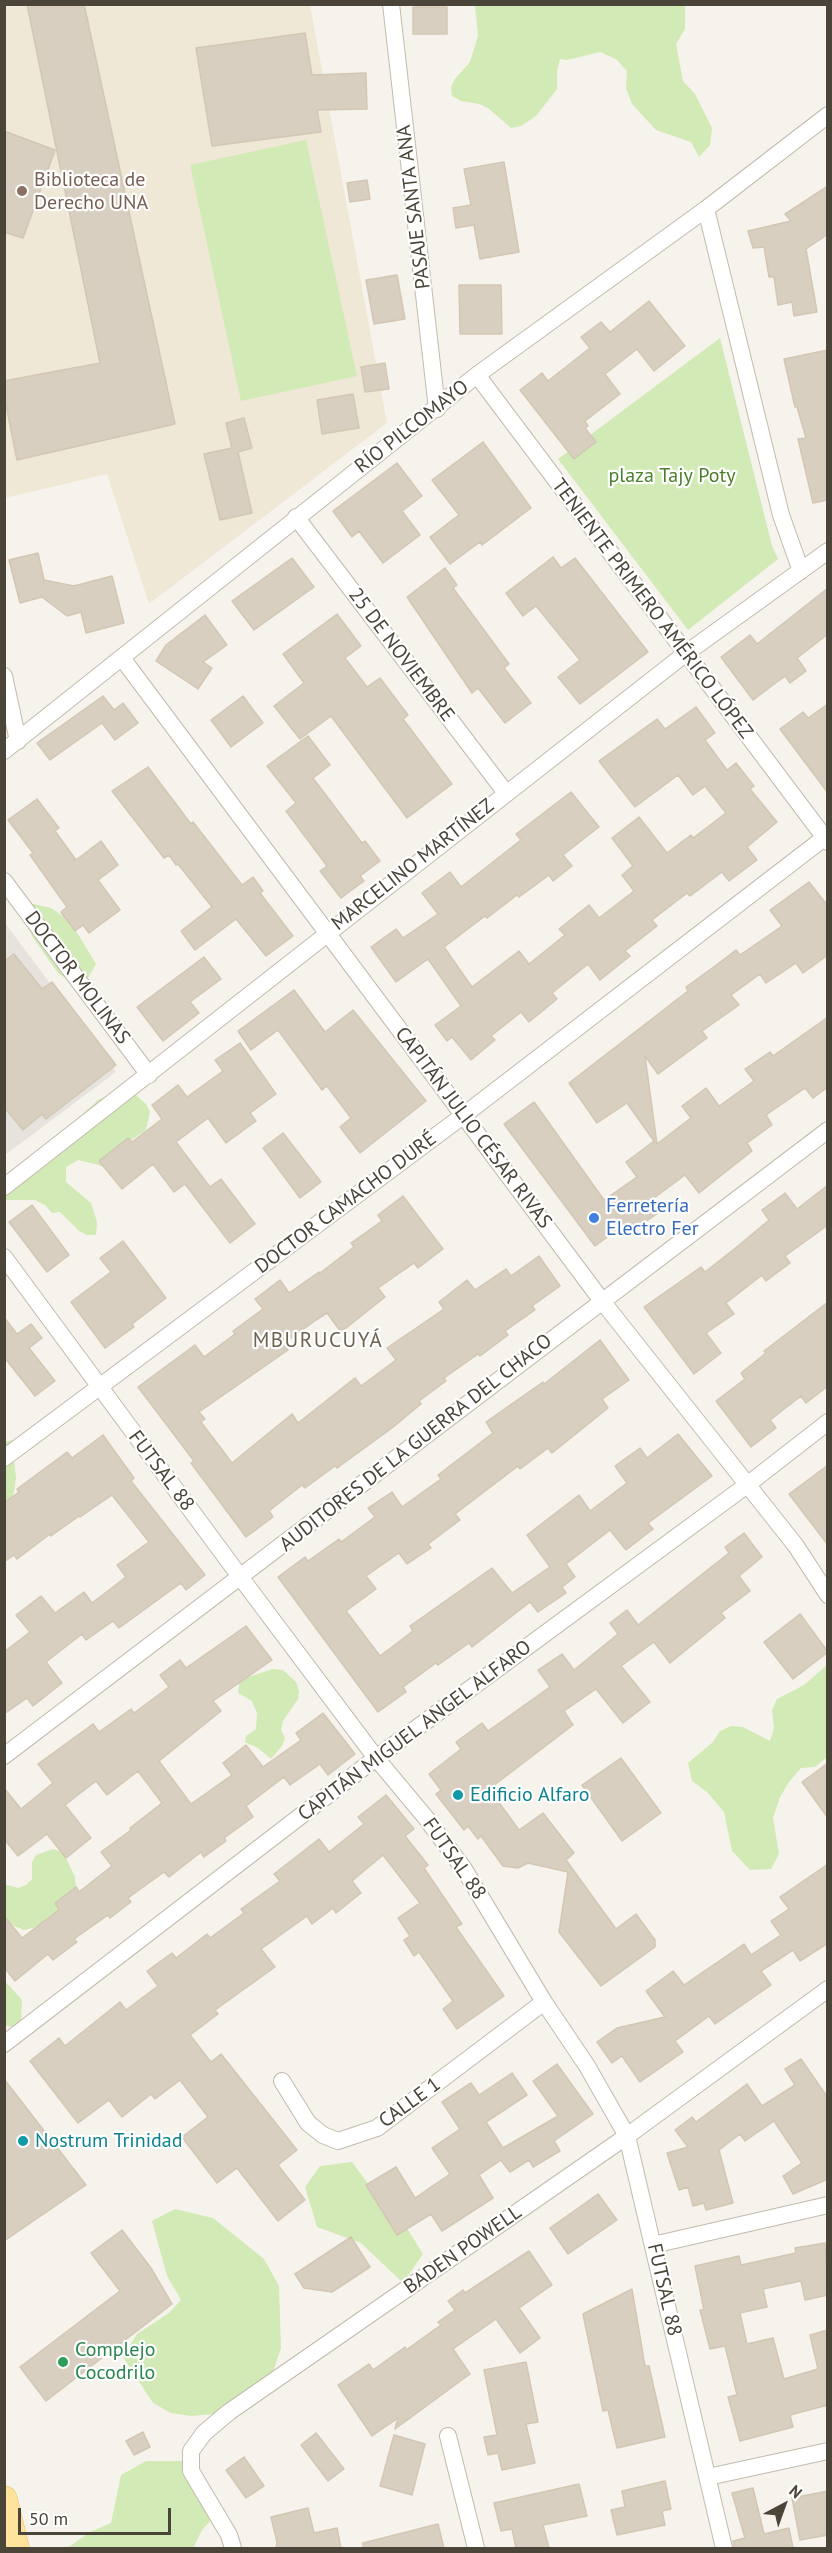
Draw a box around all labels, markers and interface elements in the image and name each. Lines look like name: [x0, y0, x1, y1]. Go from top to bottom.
street label: PASAJE SANTA ANA: [392, 124, 436, 290]
place label: Biblioteca de Derecho UNA: [34, 168, 148, 215]
marker: Biblioteca de Derecho UNA: [15, 184, 29, 198]
street label: RÍO PILCOMAYO: [350, 375, 474, 479]
park label: plaza Tajy Poty: [609, 464, 735, 488]
street label: TENIENTE PRIMERO AMÉRICO LÓPEZ: [546, 474, 758, 744]
street label: 25 DE NOVIEMBRE: [343, 584, 459, 726]
street label: MARCELINO MARTÍNEZ: [327, 794, 499, 936]
street label: DOCTOR MOLINAS: [19, 907, 135, 1049]
street label: CAPITÁN JULIO CÉSAR RIVAS: [389, 1023, 557, 1233]
street label: DOCTOR CAMACHO DURÉ: [251, 1127, 441, 1279]
place label: Ferretería Electro Fer: [606, 1194, 698, 1241]
marker: Ferretería Electro Fer: [587, 1211, 601, 1225]
district label: MBURUCUYÁ: [253, 1328, 383, 1354]
street label: AUDITORES DE LA GUERRA DEL CHACO: [275, 1329, 557, 1557]
street label: FUTSAL 88: [123, 1426, 199, 1516]
street label: CAPITÁN MIGUEL ANGEL ALFARO: [294, 1635, 536, 1827]
place label: Edificio Alfaro: [470, 1783, 589, 1807]
marker: Edificio Alfaro: [451, 1788, 465, 1802]
street label: FUTSAL 88: [417, 1814, 491, 1904]
street label: CALLE 1: [375, 2073, 445, 2133]
place label: Nostrum Trinidad: [35, 2129, 182, 2153]
marker: Nostrum Trinidad: [16, 2134, 30, 2148]
street label: BADEN POWELL: [400, 2201, 526, 2299]
street label: FUTSAL 88: [642, 2241, 686, 2339]
place label: Complejo Cocodrilo: [75, 2338, 156, 2385]
marker: Complejo Cocodrilo: [56, 2355, 70, 2369]
north arrow: [754, 2475, 814, 2535]
text: N: [785, 2480, 806, 2502]
scale bar: [21, 2496, 174, 2534]
text: 50 m: [29, 2507, 68, 2530]

